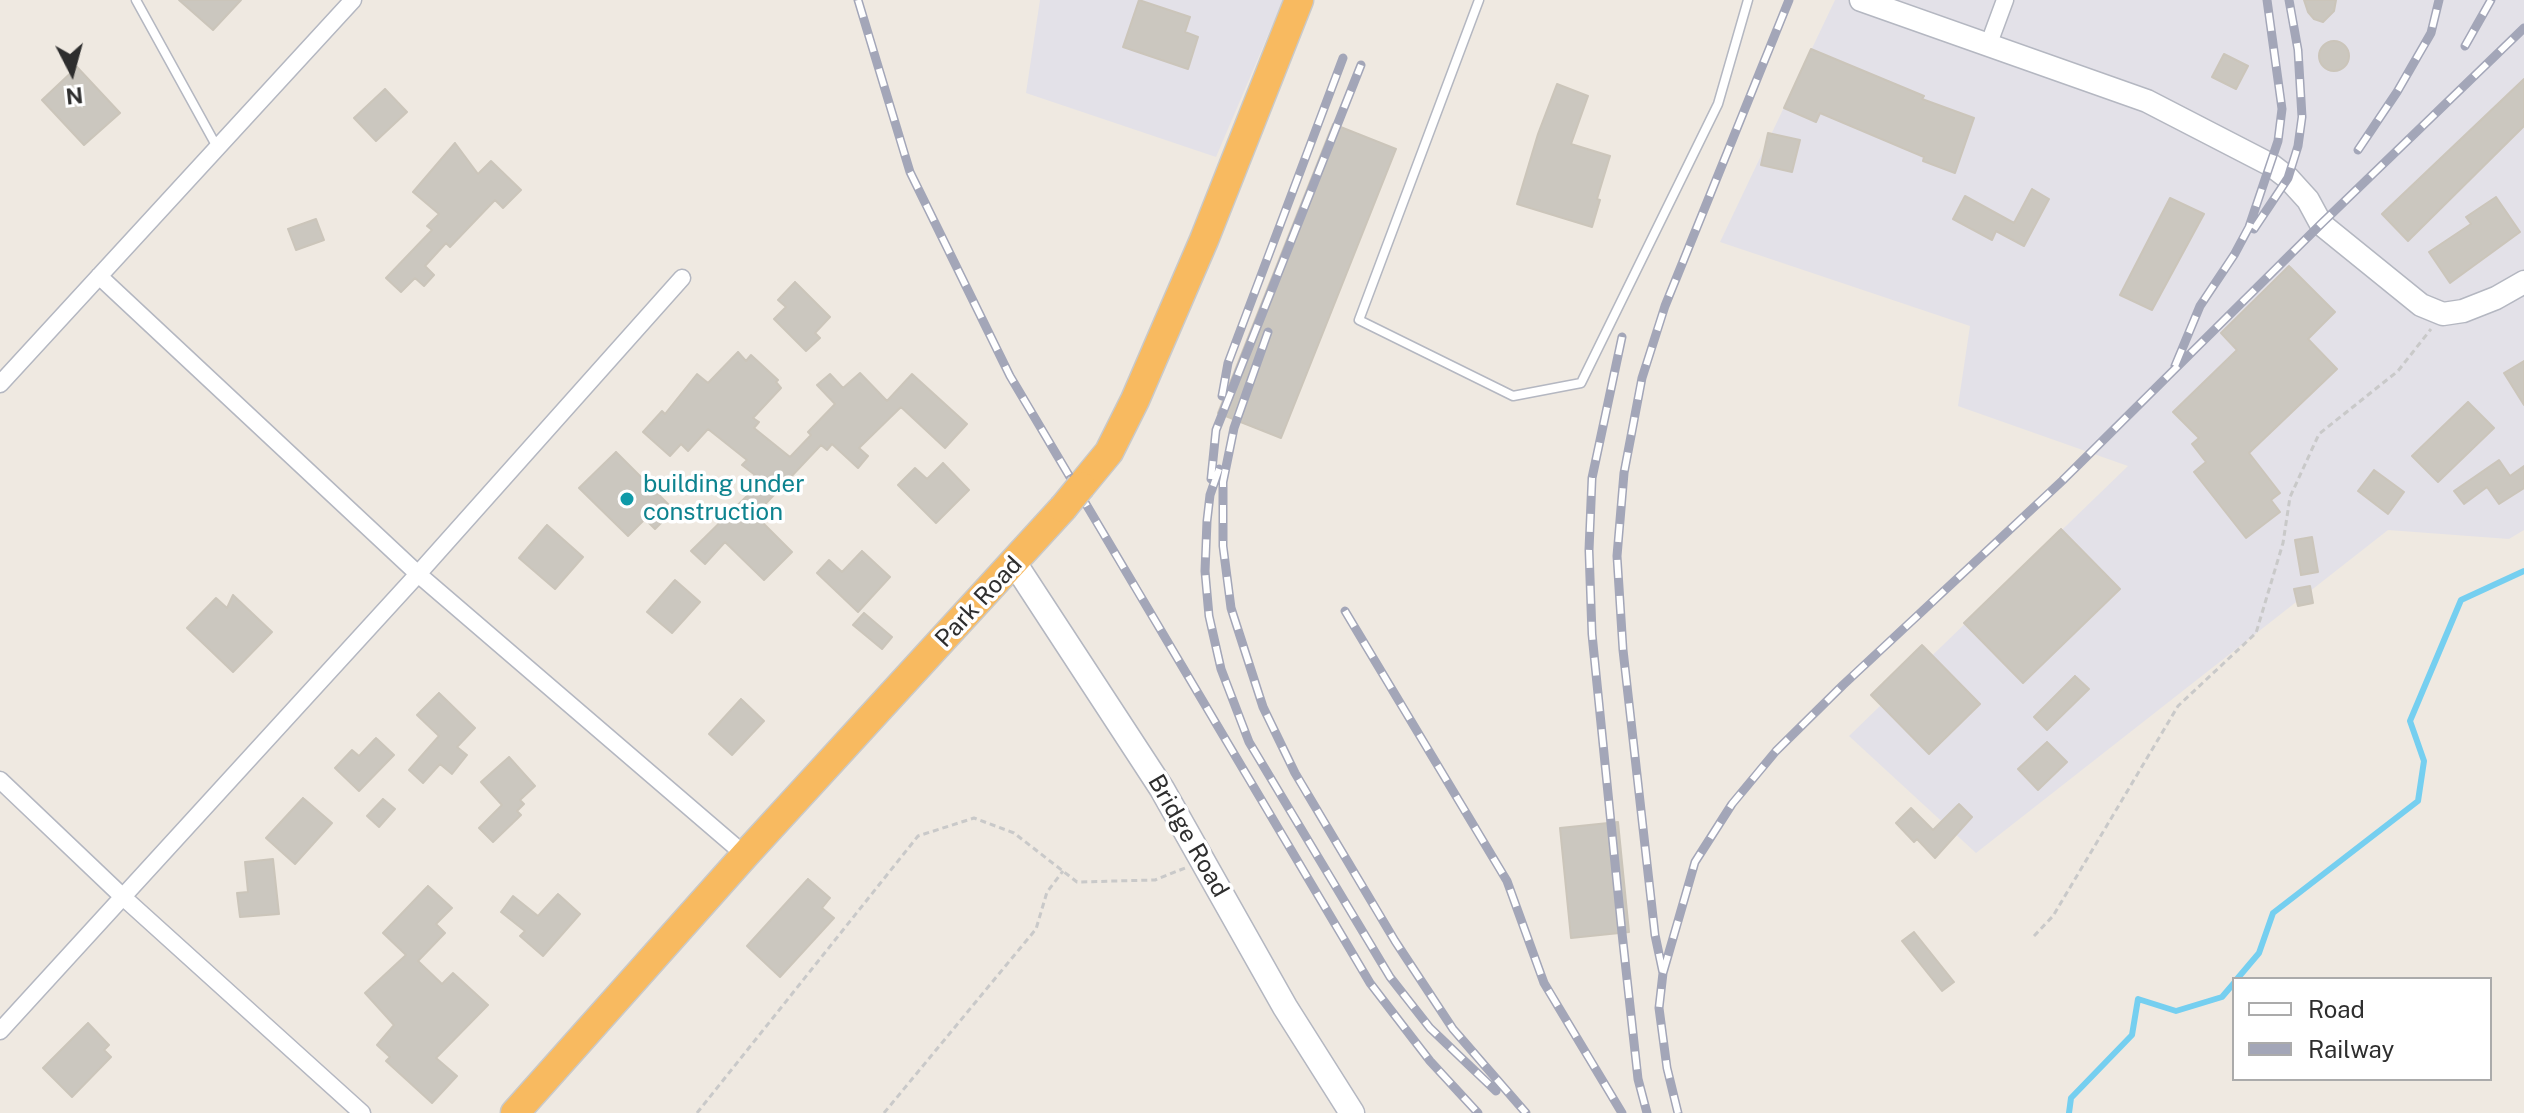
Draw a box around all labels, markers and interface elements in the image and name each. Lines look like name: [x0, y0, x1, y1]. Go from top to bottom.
north arrow: [32, 32, 112, 112]
text: N: [65, 82, 84, 110]
place label: building under construction: [643, 471, 805, 527]
marker: building under construction: [618, 490, 636, 508]
street label: Park Road: [930, 551, 1028, 653]
street label: Bridge Road: [1141, 770, 1235, 902]
legend: [2232, 977, 2492, 1081]
text: Road: [2308, 995, 2365, 1023]
text: Railway: [2308, 1035, 2394, 1063]

